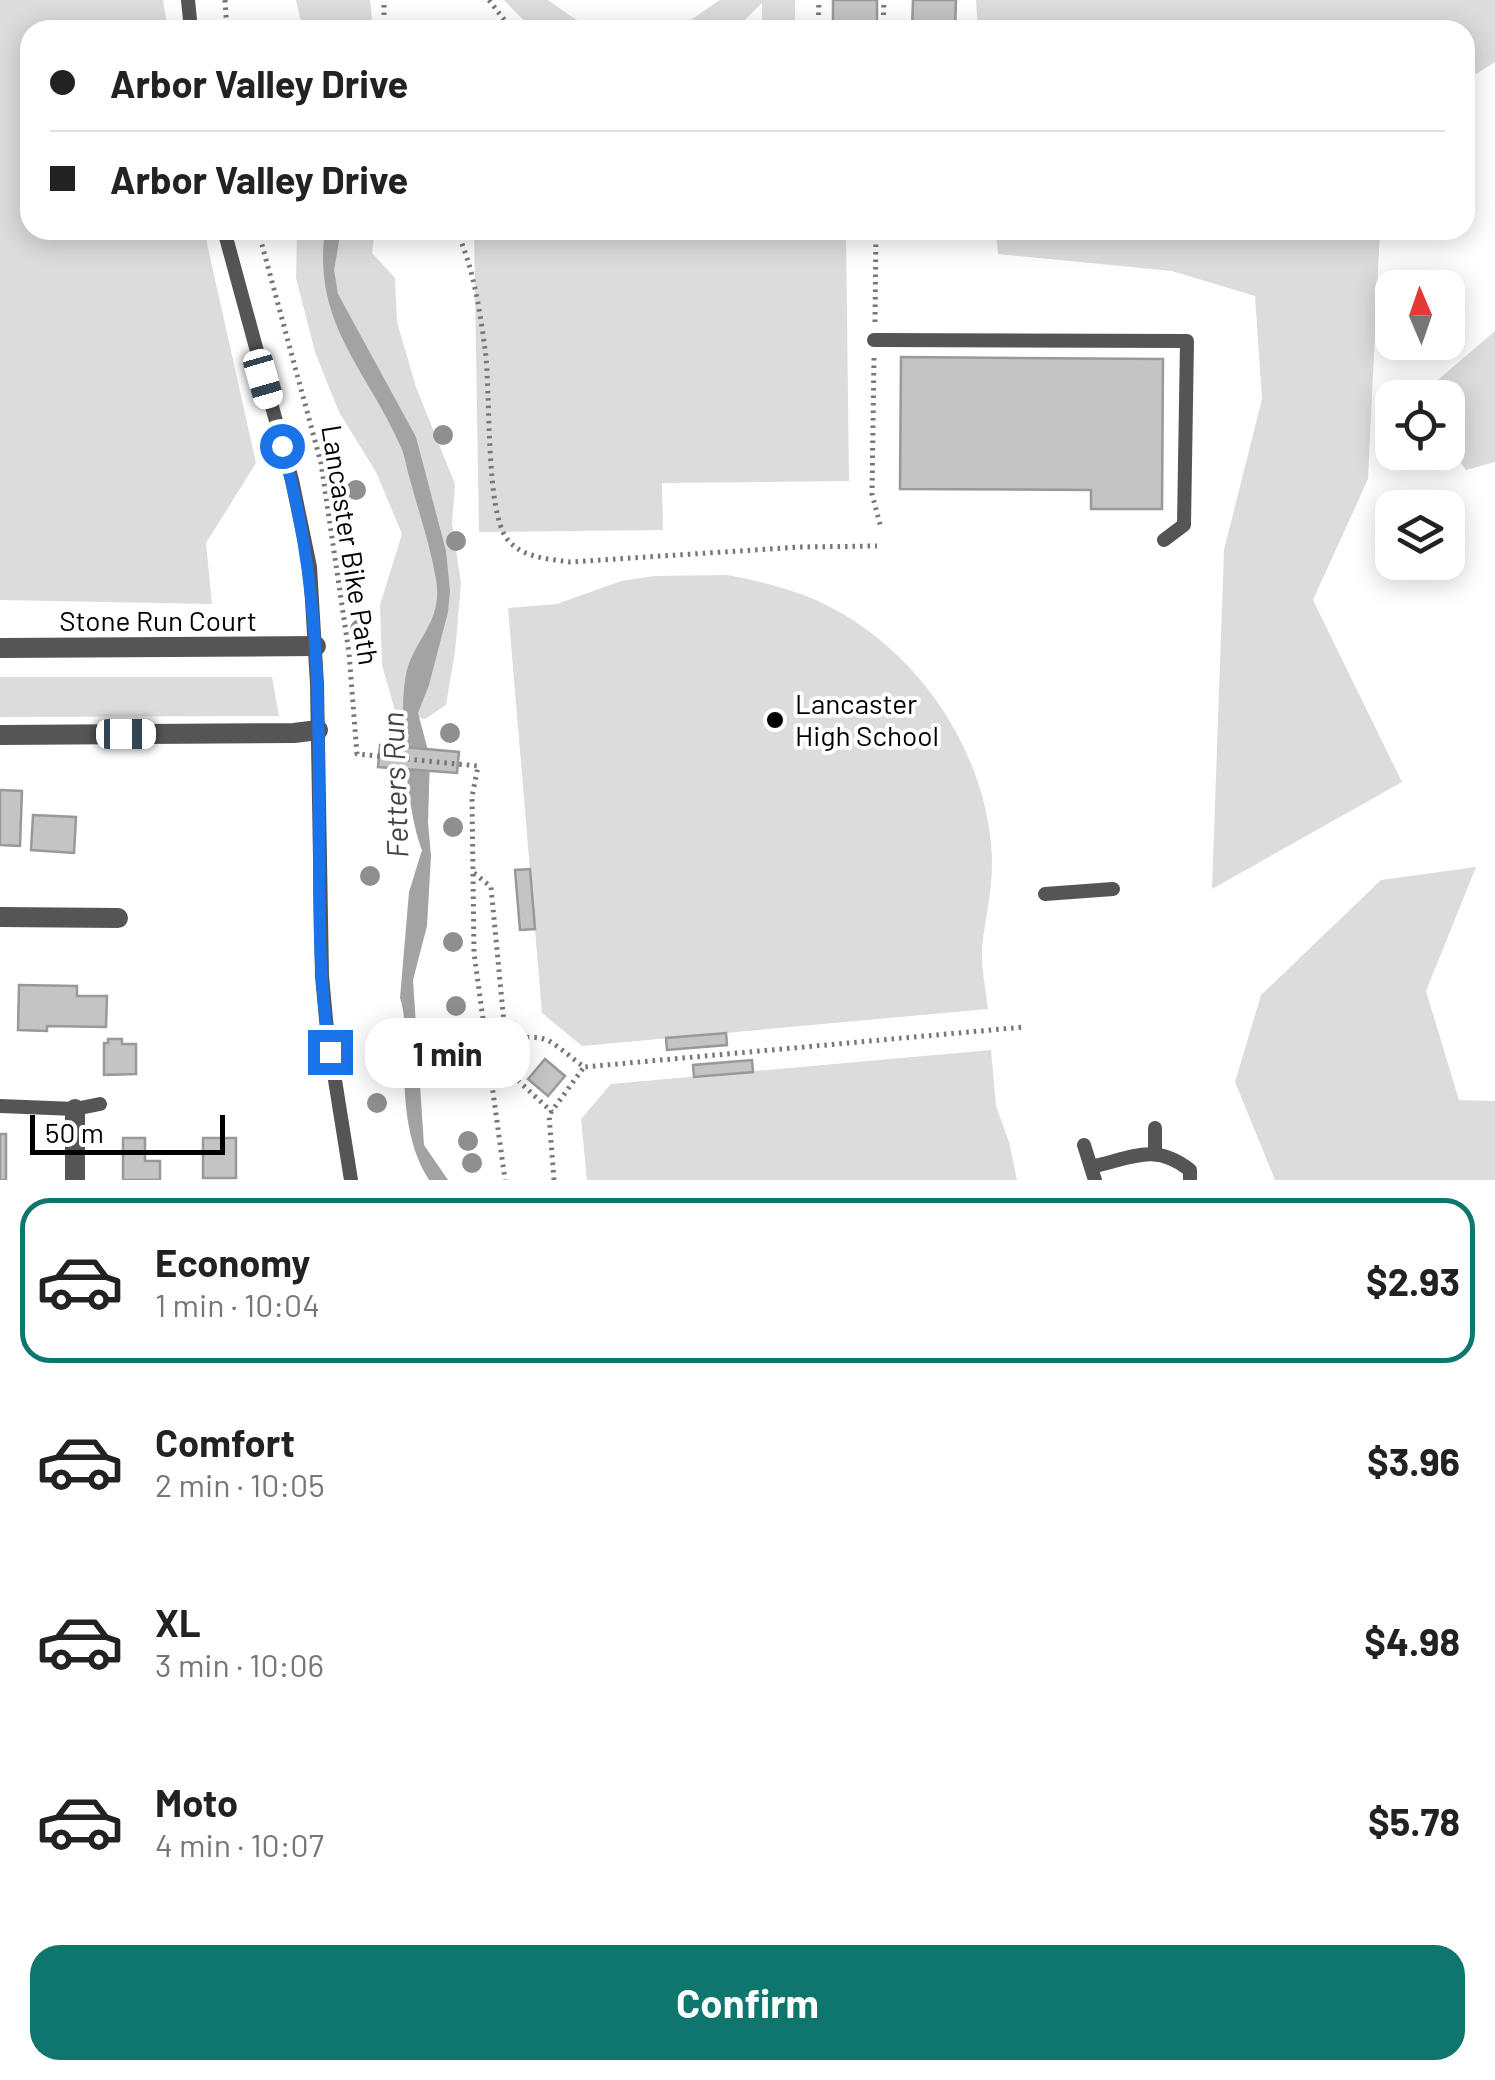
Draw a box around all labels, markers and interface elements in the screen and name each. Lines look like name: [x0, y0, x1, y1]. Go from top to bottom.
text: Arbor Valley Drive: [110, 60, 408, 106]
text: Arbor Valley Drive: [110, 156, 408, 202]
north arrow: [1375, 270, 1465, 360]
map controls: [1375, 270, 1465, 580]
car: [240, 346, 286, 412]
button: locate: [1375, 380, 1465, 470]
street label: Lancaster Bike Path: [315, 422, 387, 667]
route start: [260, 424, 305, 469]
button: layers: [1375, 490, 1465, 580]
street label: Stone Run Court: [59, 603, 257, 637]
place label: Lancaster High School: [795, 686, 939, 752]
marker: Lancaster High School: [764, 709, 786, 731]
water label: Fetters Run: [373, 711, 415, 859]
car: [96, 719, 156, 749]
callout: 1 min: [365, 1017, 530, 1087]
route end: [308, 1030, 353, 1075]
text: 1 min: [412, 1034, 483, 1072]
scale bar: [30, 1110, 225, 1154]
text: 50 m: [45, 1115, 104, 1149]
icon: car: [35, 1236, 125, 1326]
text: Economy: [155, 1239, 310, 1285]
text: $2.93: [1366, 1258, 1460, 1304]
text: 1 min · 10:04: [155, 1285, 320, 1323]
icon: car: [35, 1416, 125, 1506]
text: Comfort: [155, 1419, 295, 1465]
text: $3.96: [1367, 1438, 1460, 1484]
text: 2 min · 10:05: [155, 1465, 325, 1503]
icon: car: [35, 1596, 125, 1686]
text: XL: [155, 1599, 201, 1645]
text: $4.98: [1364, 1618, 1460, 1664]
text: 3 min · 10:06: [155, 1645, 324, 1683]
icon: car: [35, 1776, 125, 1866]
text: Moto: [155, 1779, 238, 1825]
text: $5.78: [1368, 1798, 1460, 1844]
text: 4 min · 10:07: [155, 1825, 324, 1863]
button: Confirm: [30, 1945, 1465, 2060]

